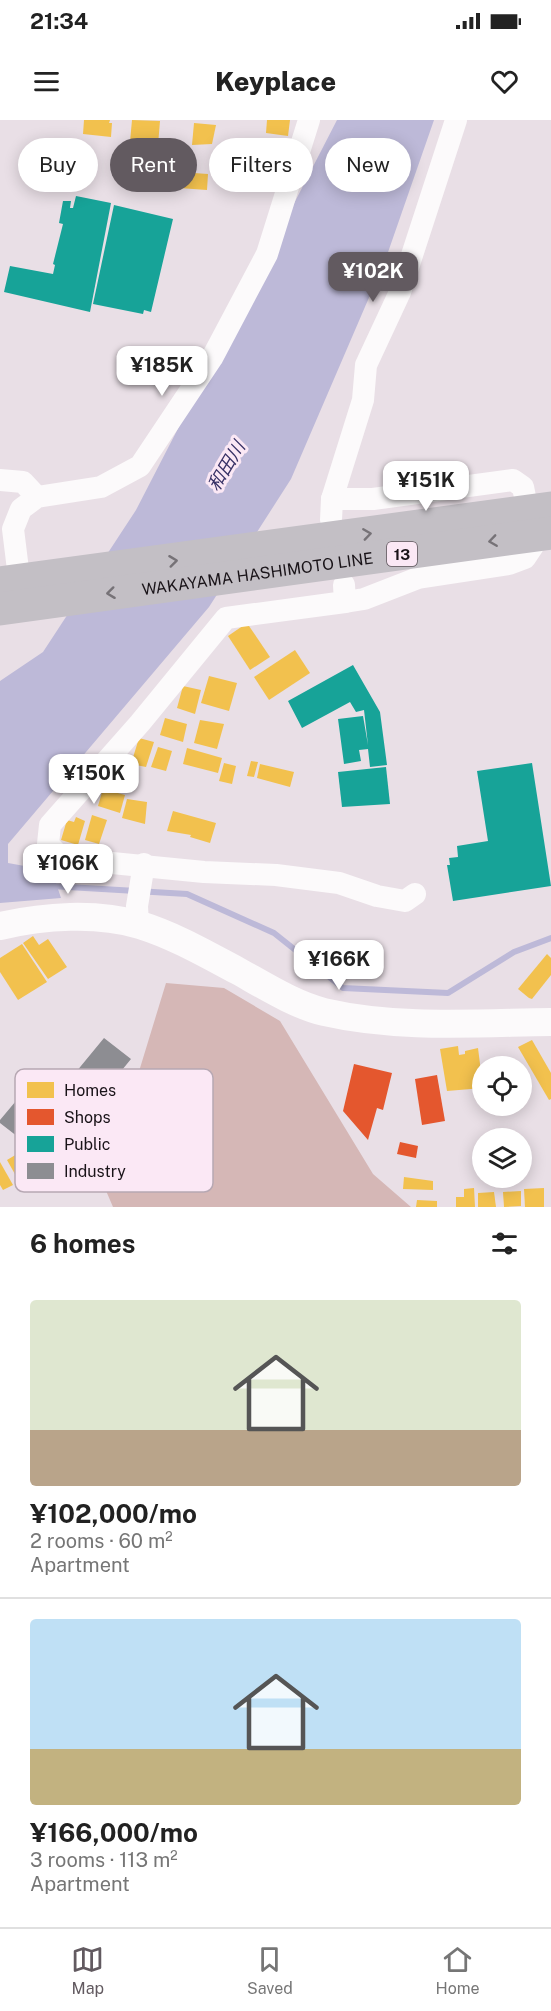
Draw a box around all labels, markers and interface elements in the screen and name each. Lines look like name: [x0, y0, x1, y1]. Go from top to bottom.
text: 21:34: [30, 8, 88, 34]
icon: menu: [30, 65, 63, 98]
text: Keyplace: [215, 65, 336, 97]
icon: heart: [488, 65, 521, 98]
chip: Buy: [18, 138, 98, 192]
chip: Rent: [110, 138, 197, 192]
chip: Filters: [209, 138, 313, 192]
chip: New: [325, 138, 411, 192]
pin: ¥102K: [331, 252, 415, 303]
text: ¥102K: [342, 259, 404, 283]
pin: ¥185K: [120, 346, 204, 397]
text: ¥185K: [131, 353, 194, 377]
water label: 和田川: [203, 436, 250, 495]
pin: ¥151K: [384, 461, 468, 512]
text: ¥151K: [397, 468, 455, 492]
one-way arrow: [362, 529, 371, 541]
one-way arrow: [488, 535, 498, 547]
road number: 13: [387, 542, 417, 566]
street label: WAKAYAMA HASHIMOTO LINE: [141, 548, 374, 599]
one-way arrow: [168, 555, 177, 567]
one-way arrow: [106, 587, 116, 599]
pin: ¥150K: [52, 754, 136, 805]
text: ¥150K: [63, 761, 125, 785]
pin: ¥106K: [26, 844, 110, 895]
text: ¥106K: [37, 851, 99, 875]
pin: ¥166K: [297, 940, 381, 991]
text: ¥166K: [308, 947, 370, 971]
map controls: [472, 1056, 532, 1188]
button: locate: [472, 1056, 532, 1116]
legend: [15, 1069, 213, 1192]
text: Homes: [64, 1081, 116, 1100]
text: Shops: [64, 1108, 111, 1127]
button: layers: [472, 1128, 532, 1188]
text: Public: [64, 1135, 111, 1154]
text: Industry: [64, 1162, 126, 1181]
icon: filters: [488, 1227, 521, 1260]
text: 6 homes: [30, 1228, 135, 1259]
icon: home: [222, 1339, 330, 1447]
text: ¥102,000/mo: [30, 1498, 197, 1529]
text: 2 rooms · 60 m²: [30, 1529, 173, 1553]
text: Apartment: [30, 1553, 130, 1577]
icon: home: [222, 1658, 330, 1766]
text: ¥166,000/mo: [30, 1817, 198, 1848]
text: 3 rooms · 113 m²: [30, 1848, 178, 1872]
text: Apartment: [30, 1872, 130, 1896]
tab: Map: [71, 1943, 104, 1998]
tab: Saved: [247, 1943, 293, 1998]
tab: Home: [436, 1943, 480, 1998]

